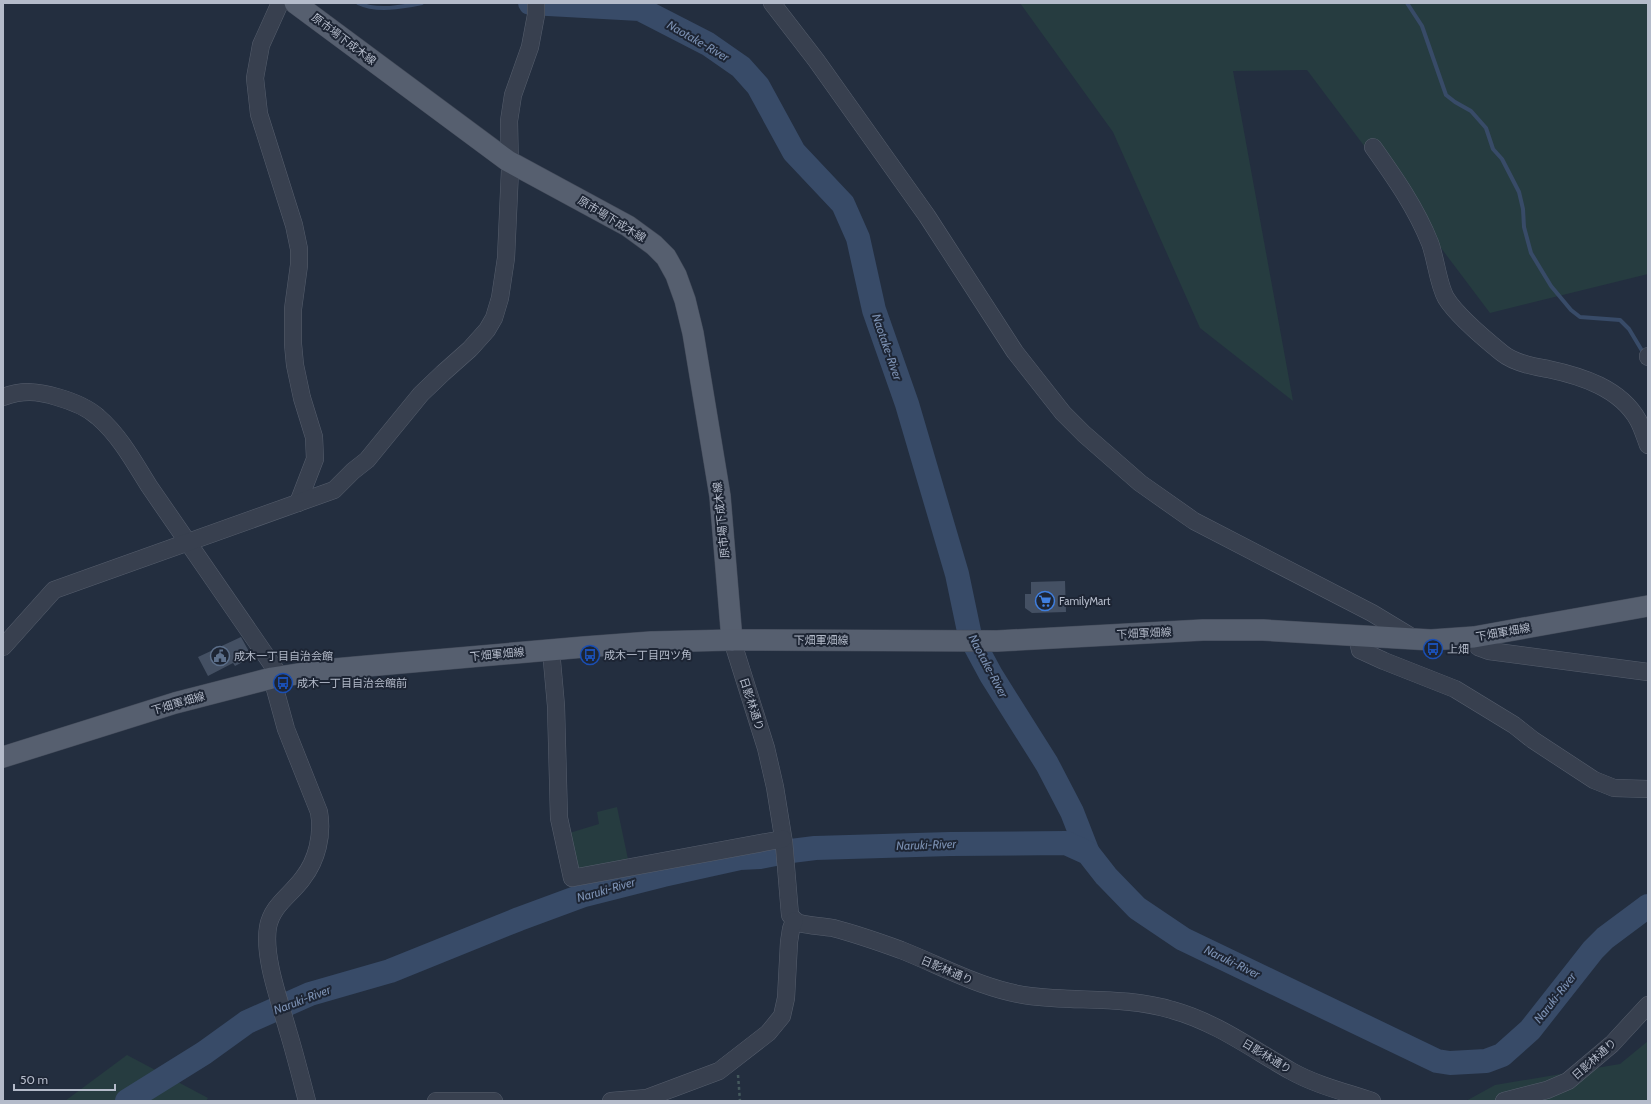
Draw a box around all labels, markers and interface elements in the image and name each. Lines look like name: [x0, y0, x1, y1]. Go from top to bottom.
street label: 原市場下成木線: [309, 10, 379, 68]
water label: Naotake-River: [665, 17, 733, 65]
street label: 原市場下成木線: [575, 193, 649, 245]
water label: Naotake-River: [869, 312, 906, 383]
street label: 原市場下成木線: [710, 481, 732, 559]
supermarket icon: FamilyMart: [1034, 590, 1056, 612]
place label: FamilyMart: [1059, 594, 1111, 608]
street label: 下畑軍畑線: [1475, 620, 1531, 644]
street label: 下畑軍畑線: [1116, 625, 1172, 641]
water label: Naotake-River: [966, 632, 1012, 701]
street label: 下畑軍畑線: [794, 633, 849, 647]
bus stop icon: 上畑: [1422, 638, 1444, 660]
place label: 上畑: [1447, 642, 1469, 656]
bus stop icon: 成木一丁目四ツ角: [579, 644, 601, 666]
public building icon: 成木一丁目自治会館: [209, 645, 231, 667]
street label: 下畑軍畑線: [469, 645, 525, 663]
place label: 成木一丁目四ツ角: [604, 648, 692, 662]
place label: 成木一丁目自治会館: [234, 649, 333, 663]
bus stop icon: 成木一丁目自治会館前: [272, 672, 294, 694]
place label: 成木一丁目自治会館前: [297, 676, 407, 690]
street label: 日影林通り: [737, 676, 767, 732]
street label: 下畑軍畑線: [150, 689, 206, 717]
water label: Naruki-River: [896, 836, 958, 853]
water label: Naruki-River: [575, 874, 638, 905]
water label: Naruki-River: [1202, 942, 1264, 982]
street label: 日影林通り: [919, 953, 975, 987]
water label: Naruki-River: [1530, 968, 1580, 1026]
water label: Naruki-River: [271, 981, 334, 1017]
street label: 日影林通り: [1569, 1035, 1619, 1083]
street label: 日影林通り: [1240, 1036, 1294, 1076]
scale bar: [14, 1066, 115, 1092]
text: 50 m: [20, 1072, 48, 1087]

